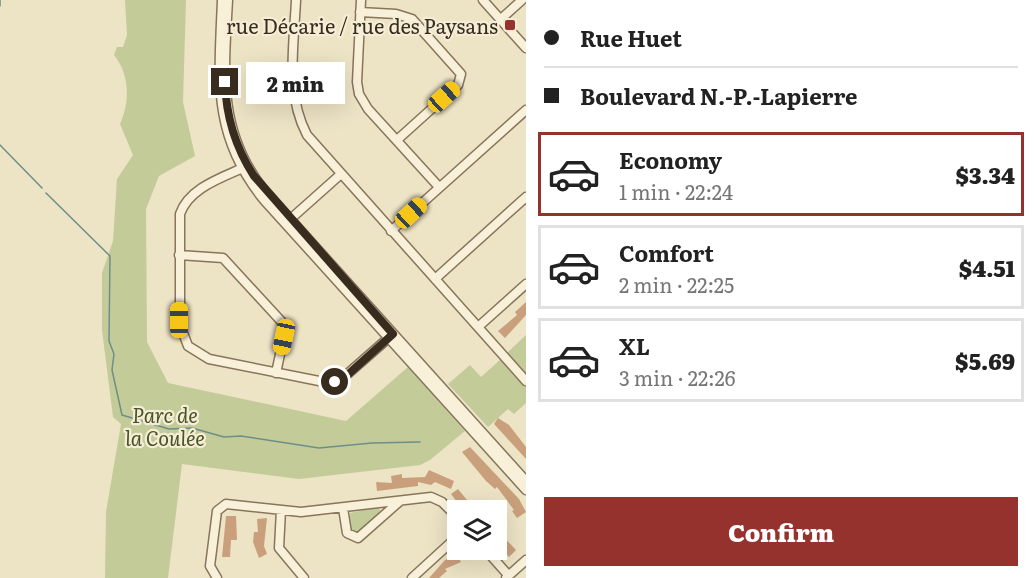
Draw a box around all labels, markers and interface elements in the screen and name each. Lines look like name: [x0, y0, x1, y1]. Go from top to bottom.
place label: rue Décarie / rue des Paysans: [226, 10, 498, 40]
marker: rue Décarie / rue des Paysans: [503, 18, 517, 32]
text: Rue Huet: [580, 21, 682, 54]
callout: 2 min: [246, 61, 345, 103]
route end: [211, 68, 238, 95]
text: 2 min: [267, 68, 324, 98]
car: [425, 78, 463, 116]
text: Boulevard N.-P.-Lapierre: [580, 79, 858, 112]
text: Economy: [619, 143, 722, 176]
icon: car: [547, 147, 601, 201]
text: $3.34: [955, 158, 1015, 191]
text: 1 min · 22:24: [619, 176, 733, 206]
car: [392, 194, 430, 232]
text: Comfort: [619, 236, 714, 269]
icon: car: [547, 240, 601, 294]
text: $4.51: [959, 251, 1015, 284]
text: 2 min · 22:25: [619, 269, 734, 299]
car: [170, 302, 188, 338]
car: [271, 318, 297, 356]
text: XL: [619, 329, 650, 362]
icon: car: [547, 333, 601, 387]
text: $5.69: [955, 344, 1015, 377]
text: 3 min · 22:26: [619, 362, 735, 392]
route start: [321, 368, 348, 395]
park label: Parc de la Coulée: [125, 399, 205, 452]
button: Confirm: [544, 497, 1018, 566]
map controls: [447, 500, 507, 560]
button: layers: [447, 500, 507, 560]

